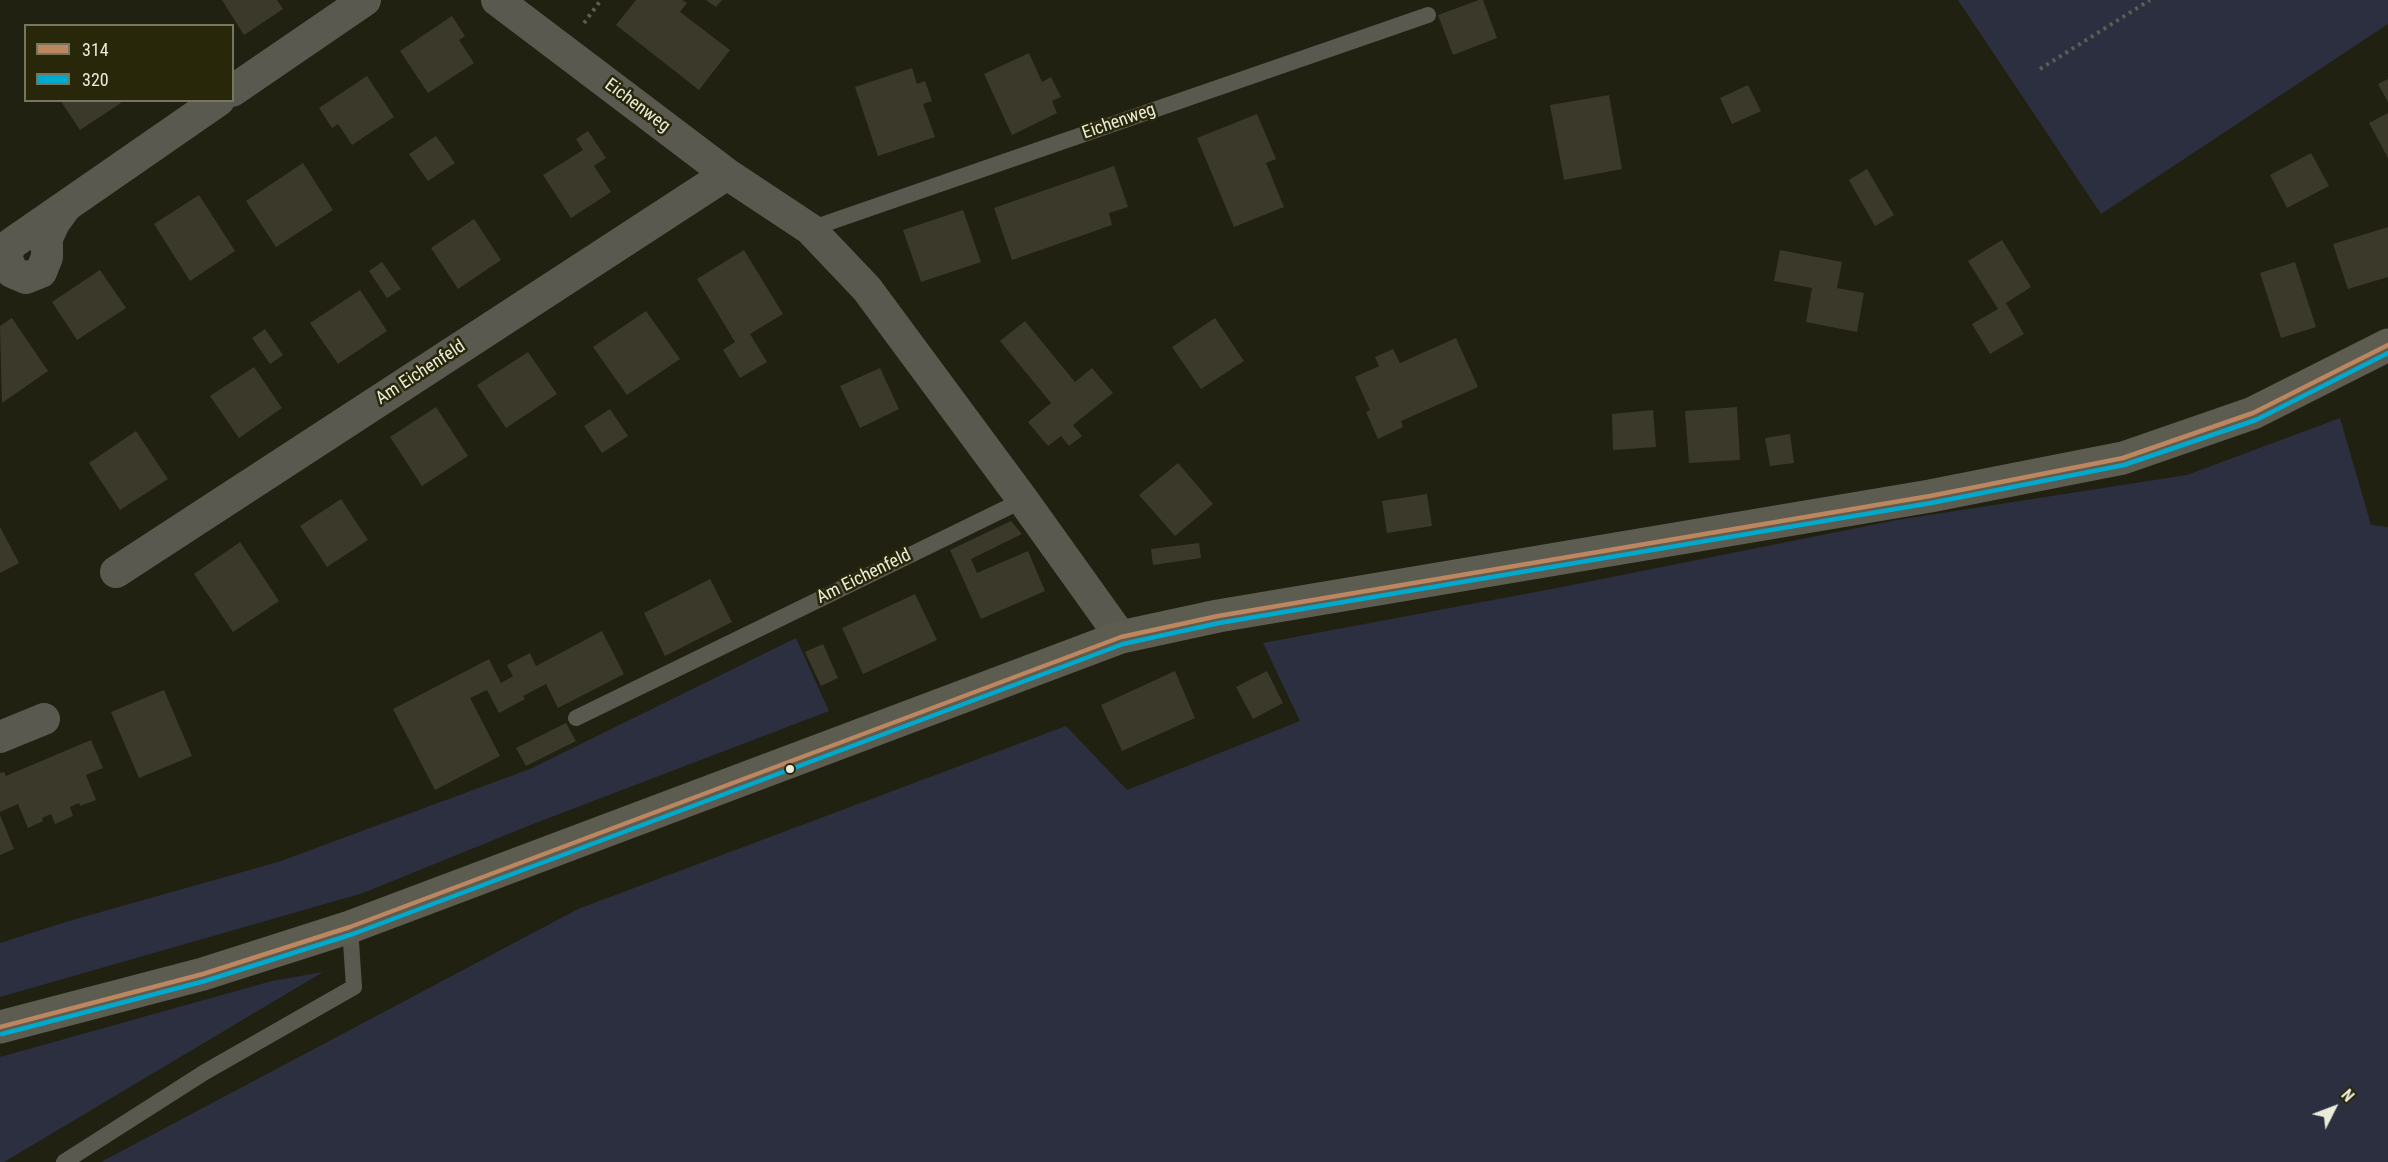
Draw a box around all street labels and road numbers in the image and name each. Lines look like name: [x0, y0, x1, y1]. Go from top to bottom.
street label: Eichenweg: [600, 74, 674, 138]
street label: Eichenweg: [1079, 99, 1159, 145]
street label: Am Eichenfeld: [372, 336, 470, 410]
street label: Am Eichenfeld: [813, 545, 915, 609]

